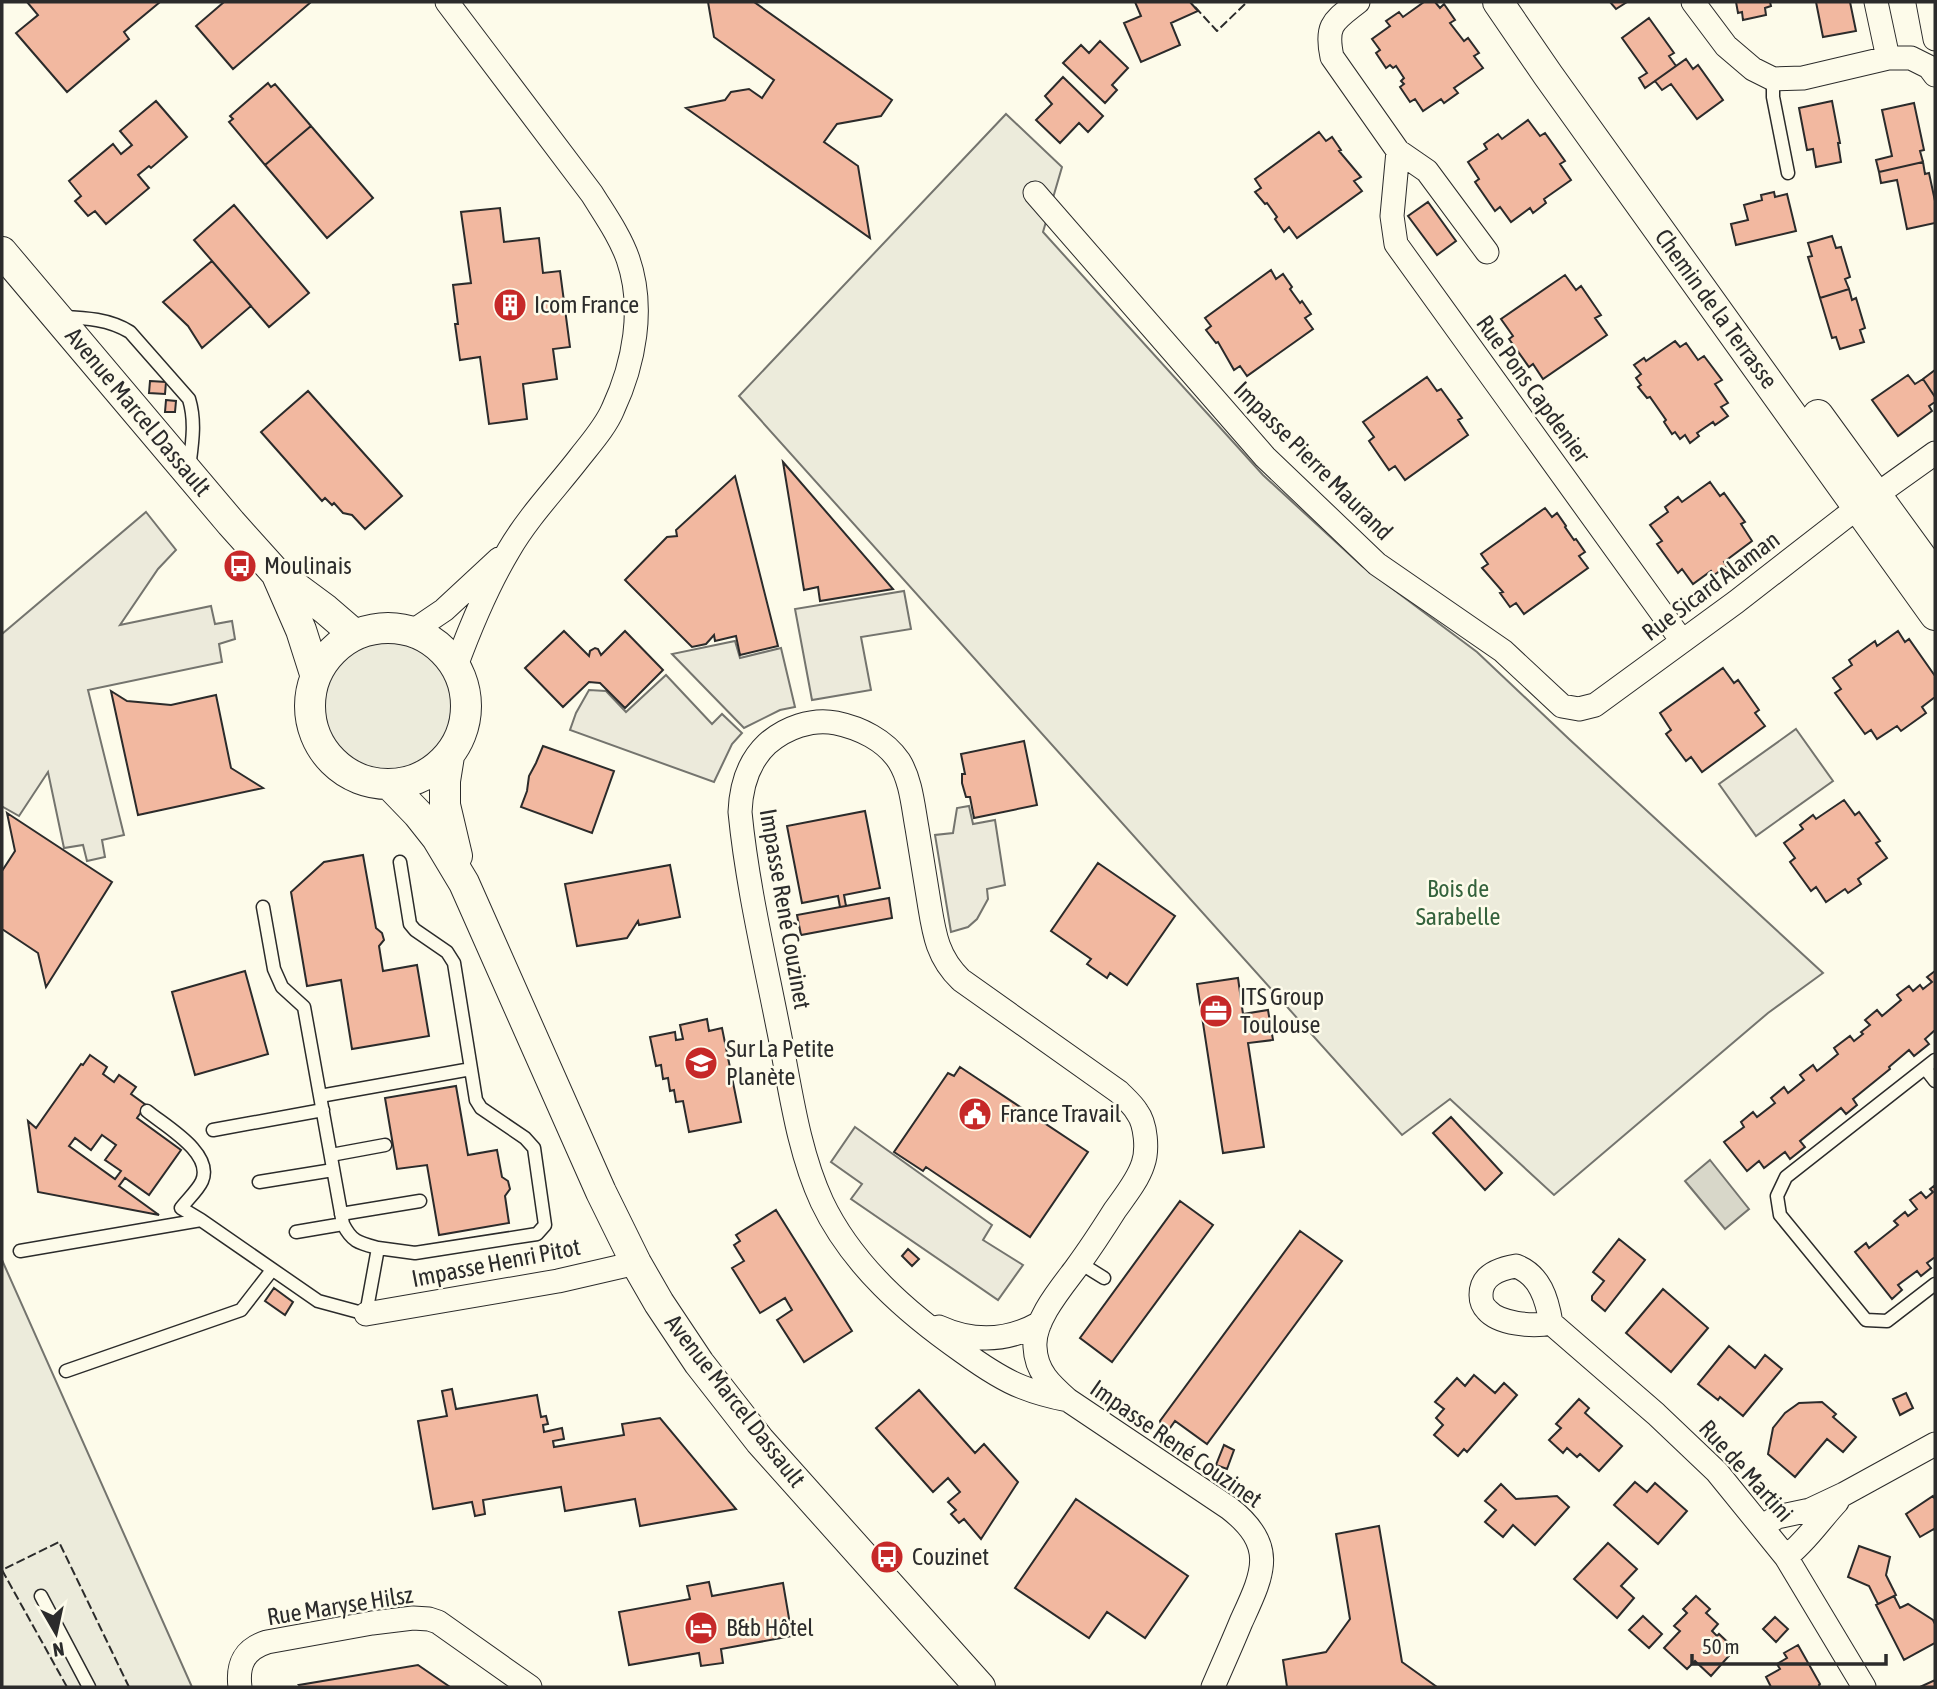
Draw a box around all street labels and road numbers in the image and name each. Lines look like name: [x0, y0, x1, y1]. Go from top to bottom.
street label: Chemin de la Terrasse: [1650, 224, 1783, 394]
street label: Rue Pons Capdenier: [1471, 310, 1596, 468]
street label: Avenue Marcel Dassault: [60, 322, 217, 501]
street label: Impasse Pierre Maurand: [1229, 376, 1398, 545]
street label: Rue Sicard Alaman: [1637, 525, 1785, 646]
street label: Impasse René Couzinet: [755, 807, 816, 1011]
street label: Impasse Henri Pitot: [409, 1233, 583, 1292]
street label: Avenue Marcel Dassault: [660, 1309, 811, 1492]
street label: Impasse René Couzinet: [1085, 1374, 1267, 1513]
street label: Rue de Martini: [1694, 1414, 1799, 1527]
street label: Rue Maryse Hilsz: [265, 1581, 415, 1630]

